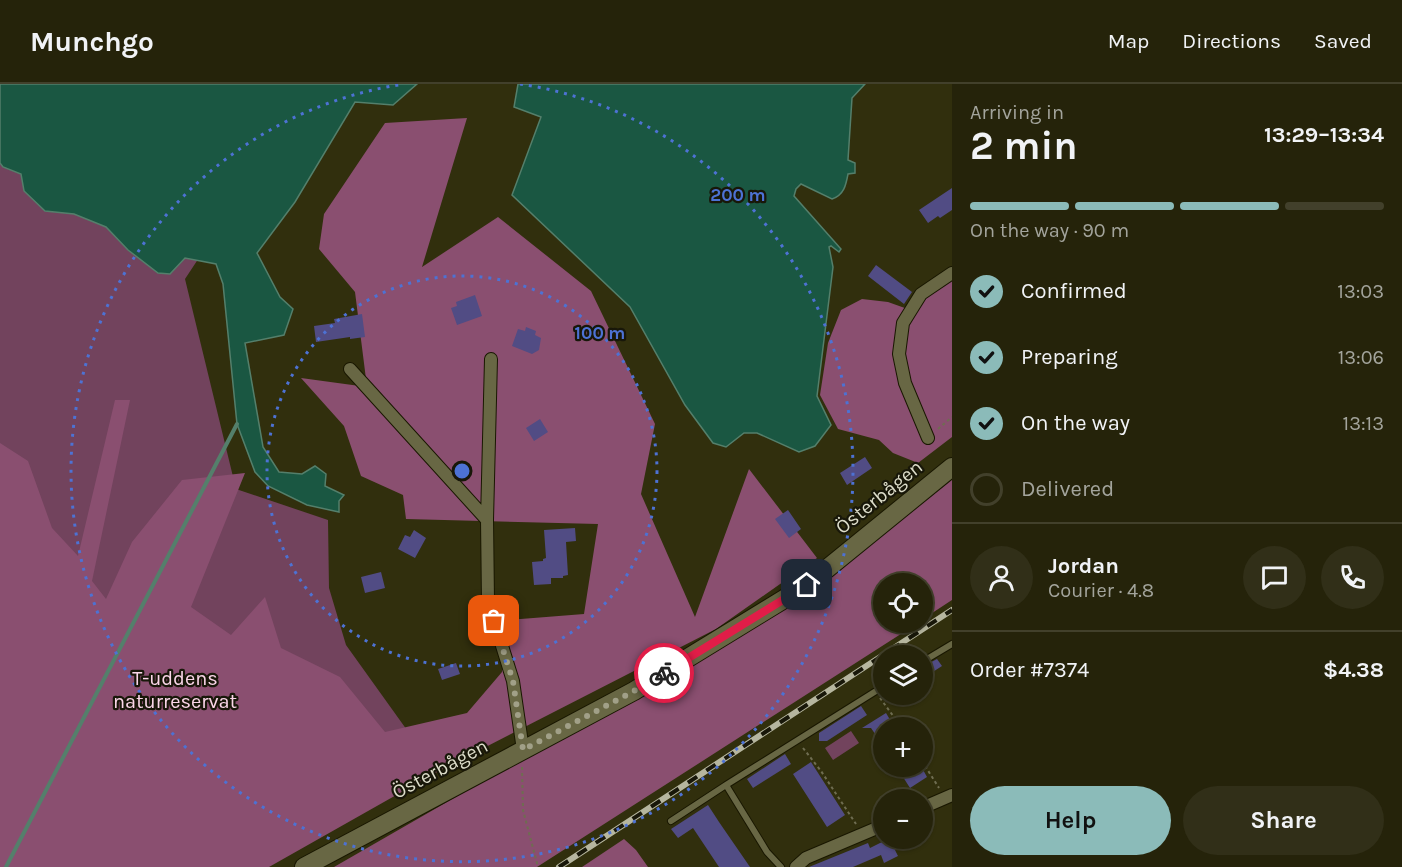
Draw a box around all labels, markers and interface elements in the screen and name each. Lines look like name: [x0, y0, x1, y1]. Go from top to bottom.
text: Munchgo: [30, 25, 154, 58]
text: Map: [1108, 29, 1149, 53]
text: Directions: [1182, 29, 1281, 53]
text: Saved: [1314, 29, 1372, 53]
text: Arriving in: [970, 101, 1064, 124]
text: 13:29–13:34: [1264, 122, 1384, 148]
text: 2 min: [970, 123, 1078, 169]
text: 200 m: [710, 184, 766, 206]
text: On the way · 90 m: [970, 219, 1129, 242]
icon: check: [970, 275, 1003, 308]
text: Confirmed: [1021, 278, 1127, 304]
text: 13:03: [1337, 280, 1384, 303]
text: 100 m: [575, 322, 625, 344]
icon: check: [970, 341, 1003, 374]
text: Preparing: [1021, 344, 1118, 370]
text: 13:06: [1338, 346, 1384, 369]
icon: check: [970, 407, 1003, 440]
text: On the way: [1021, 410, 1130, 436]
text: 13:13: [1343, 412, 1384, 435]
street label: Österbågen: [831, 455, 927, 539]
centre of rings: [452, 461, 472, 481]
text: Delivered: [1021, 476, 1114, 502]
button: person: [970, 546, 1033, 609]
button: chat: [1243, 546, 1306, 609]
button: phone: [1321, 546, 1384, 609]
text: Jordan: [1048, 553, 1119, 579]
pin: [781, 559, 832, 610]
icon: home: [790, 568, 823, 601]
map controls: [873, 573, 933, 849]
button: locate: [873, 573, 933, 633]
text: Courier · 4.8: [1048, 579, 1154, 602]
pin: [468, 595, 519, 646]
icon: bag: [477, 604, 510, 637]
courier: [634, 643, 694, 703]
button: layers: [873, 645, 933, 705]
icon: bike: [648, 657, 681, 690]
text: Order #7374: [970, 657, 1089, 683]
text: $4.38: [1323, 657, 1384, 683]
park label: T-uddens naturreservat: [113, 667, 237, 713]
button: +: [873, 717, 933, 777]
street label: Österbågen: [388, 734, 492, 804]
button: Help: [970, 786, 1171, 855]
button: Share: [1183, 786, 1384, 855]
button: −: [873, 789, 933, 849]

